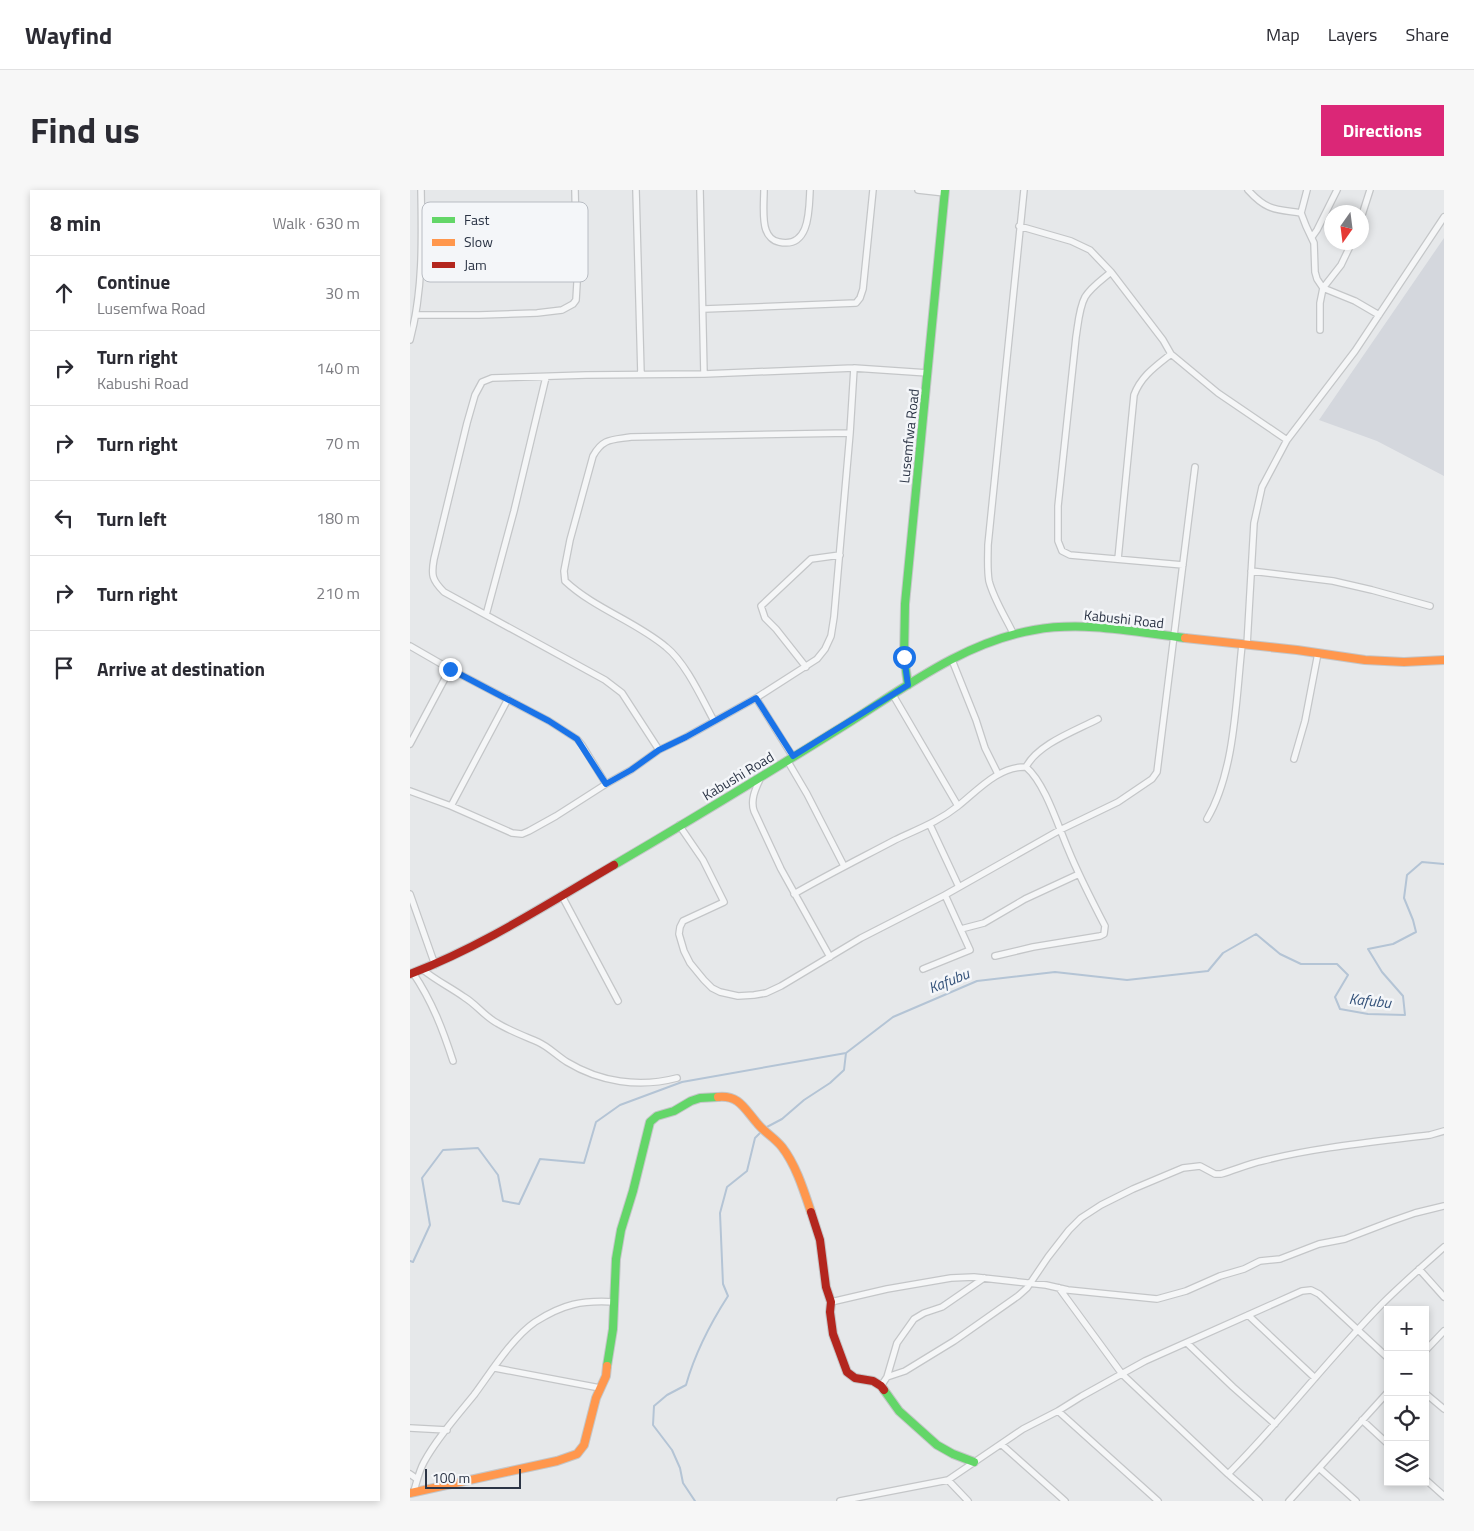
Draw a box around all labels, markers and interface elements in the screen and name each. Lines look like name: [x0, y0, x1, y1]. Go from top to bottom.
text: Wayfind: [25, 17, 112, 53]
text: Map: [1266, 21, 1300, 48]
text: Layers: [1328, 21, 1377, 48]
text: Share: [1405, 21, 1449, 48]
text: Find us: [30, 103, 140, 157]
button: Directions: [1321, 105, 1444, 156]
legend: [422, 202, 588, 282]
north arrow: [1324, 205, 1369, 250]
text: 8 min: [50, 207, 101, 239]
text: Fast: [464, 209, 489, 230]
text: Walk · 630 m: [272, 211, 360, 235]
text: Slow: [464, 231, 493, 252]
text: Jam: [464, 254, 487, 275]
text: Continue: [97, 267, 170, 296]
icon: ahead: [50, 279, 78, 307]
text: 30 m: [325, 281, 360, 305]
text: Lusemfwa Road: [97, 296, 206, 320]
text: Turn right: [97, 342, 178, 371]
icon: right: [50, 354, 78, 382]
text: 140 m: [316, 356, 360, 380]
text: Kabushi Road: [97, 371, 189, 395]
street label: Lusemfwa Road: [893, 388, 924, 484]
icon: right: [50, 429, 78, 457]
text: Turn right: [97, 429, 178, 458]
text: 70 m: [325, 431, 360, 455]
icon: left: [50, 504, 78, 532]
text: Turn left: [97, 504, 167, 533]
text: 180 m: [316, 506, 360, 530]
icon: right: [50, 579, 78, 607]
text: Turn right: [97, 579, 178, 608]
text: 210 m: [316, 581, 360, 605]
street label: Kabushi Road: [1083, 604, 1165, 633]
route start: [893, 646, 916, 669]
icon: arrive: [50, 654, 78, 682]
text: Arrive at destination: [97, 654, 265, 683]
route end: [439, 658, 462, 681]
street label: Kabushi Road: [698, 746, 778, 805]
water label: Kafubu: [925, 961, 974, 999]
water label: Kafubu: [1348, 987, 1394, 1014]
map controls: [1384, 1306, 1429, 1486]
button: +: [1384, 1306, 1429, 1351]
button: −: [1384, 1351, 1429, 1396]
button: locate: [1384, 1396, 1429, 1441]
button: layers: [1384, 1441, 1429, 1486]
scale bar: [425, 1466, 521, 1489]
text: 100 m: [432, 1467, 470, 1488]

